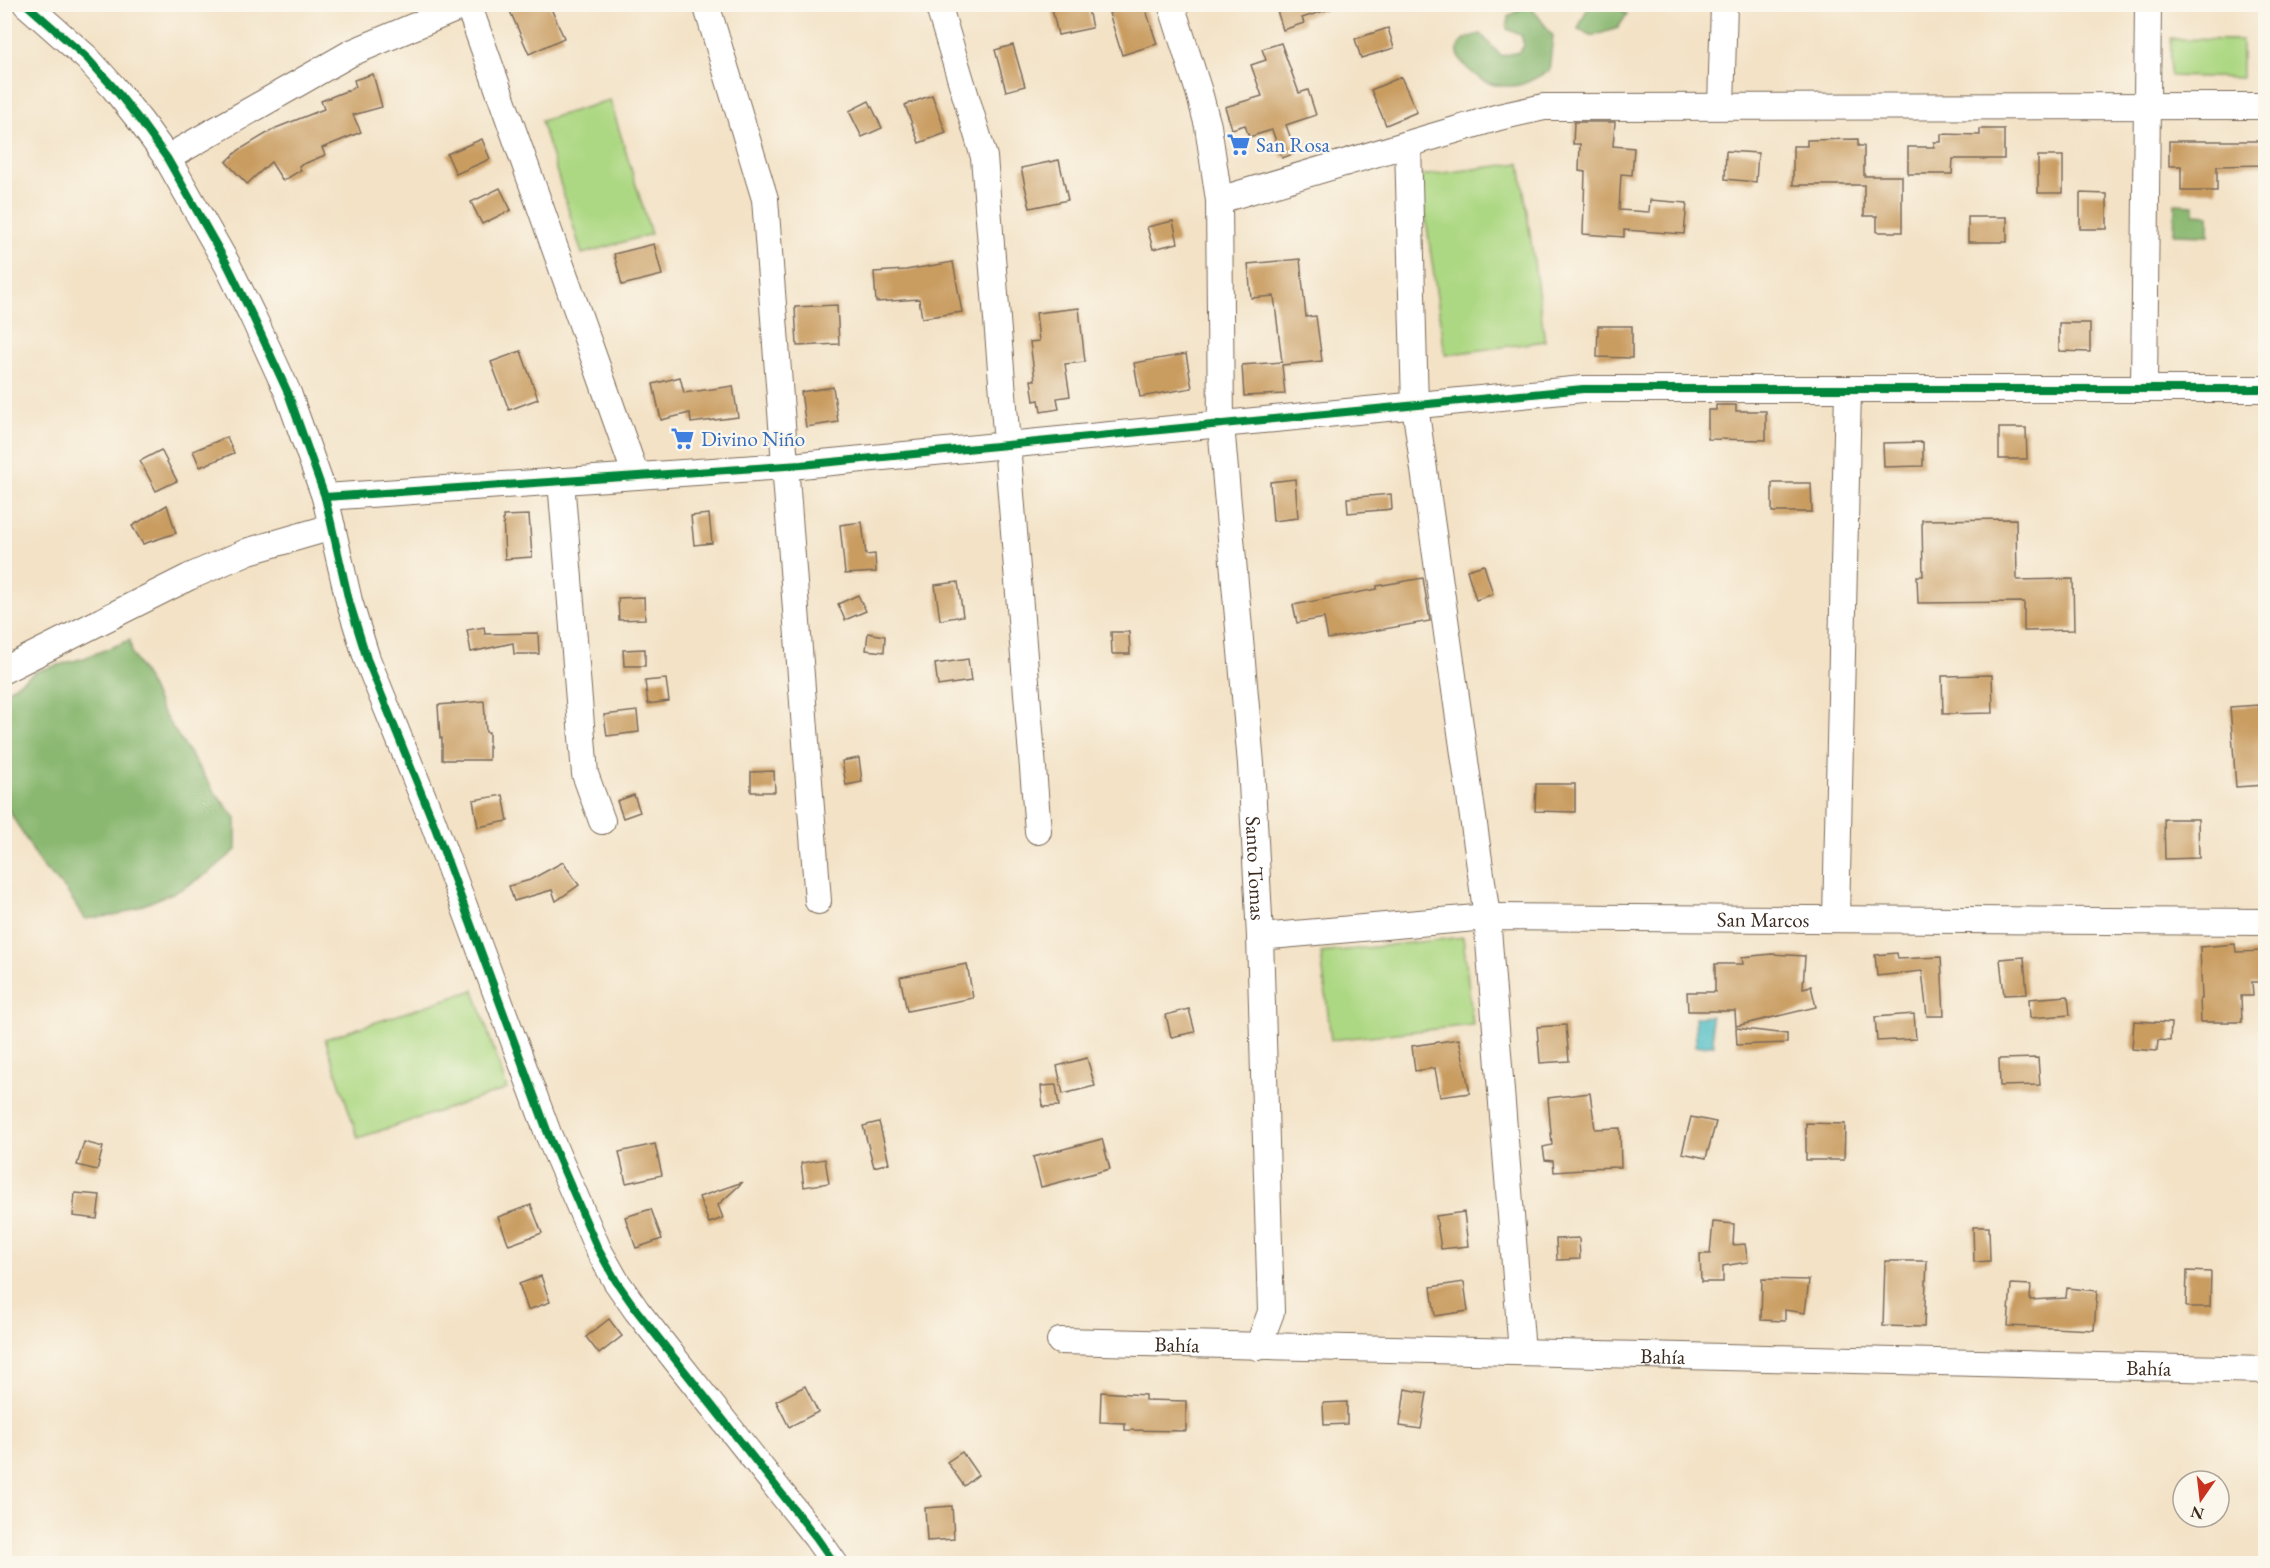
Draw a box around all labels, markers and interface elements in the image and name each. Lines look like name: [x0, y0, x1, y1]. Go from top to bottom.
supermarket icon: San Rosa: [1225, 131, 1251, 157]
place label: San Rosa: [1256, 131, 1331, 158]
supermarket icon: Divino Niño: [670, 425, 696, 451]
place label: Divino Niño: [701, 425, 805, 452]
street label: Santo Tomas: [1240, 815, 1273, 921]
street label: San Marcos: [1717, 905, 1810, 933]
street label: Bahía: [1154, 1330, 1200, 1358]
street label: Bahía: [1640, 1341, 1686, 1370]
street label: Bahía: [2126, 1353, 2172, 1381]
north arrow: [2171, 1469, 2231, 1529]
text: N: [2189, 1501, 2206, 1525]

